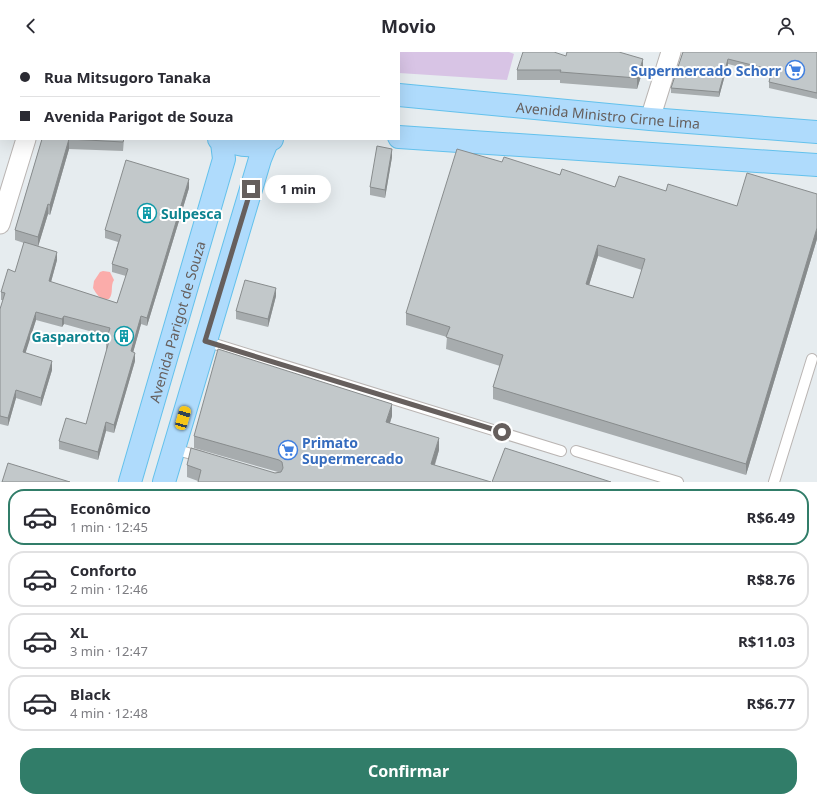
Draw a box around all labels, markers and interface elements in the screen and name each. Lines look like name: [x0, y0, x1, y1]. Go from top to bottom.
text: Movio: [381, 14, 436, 38]
icon: back: [20, 15, 42, 37]
icon: person: [775, 15, 797, 37]
supermarket icon: Supermercado Schorr: [784, 59, 806, 81]
place label: Supermercado Schorr: [631, 61, 782, 80]
text: Rua Mitsugoro Tanaka: [44, 67, 211, 87]
street label: Avenida Ministro Cirne Lima: [515, 97, 701, 132]
text: Avenida Parigot de Souza: [44, 106, 233, 126]
callout: 1 min: [265, 175, 331, 203]
route end: [242, 180, 260, 198]
text: 1 min: [280, 180, 316, 198]
building icon: Sulpesca: [136, 202, 158, 224]
place label: Sulpesca: [161, 204, 222, 223]
street label: Avenida Parigot de Souza: [144, 239, 209, 405]
building icon: Gasparotto: [113, 325, 135, 347]
place label: Gasparotto: [32, 327, 110, 346]
car: [174, 405, 192, 431]
route start: [493, 423, 511, 441]
place label: Primato Supermercado: [302, 433, 404, 468]
supermarket icon: Primato Supermercado: [277, 439, 299, 461]
text: Econômico: [70, 498, 151, 518]
icon: car: [22, 499, 58, 535]
text: R$6.49: [747, 507, 795, 527]
text: 1 min · 12:45: [70, 518, 148, 536]
text: Conforto: [70, 560, 137, 580]
icon: car: [22, 561, 58, 597]
text: R$8.76: [747, 569, 795, 589]
text: 2 min · 12:46: [70, 580, 148, 598]
text: XL: [70, 622, 88, 642]
icon: car: [22, 623, 58, 659]
text: R$11.03: [738, 631, 795, 651]
text: 3 min · 12:47: [70, 642, 148, 660]
text: Black: [70, 684, 110, 704]
icon: car: [22, 685, 58, 721]
text: R$6.77: [747, 693, 795, 713]
text: 4 min · 12:48: [70, 704, 148, 722]
button: Confirmar: [20, 748, 797, 794]

